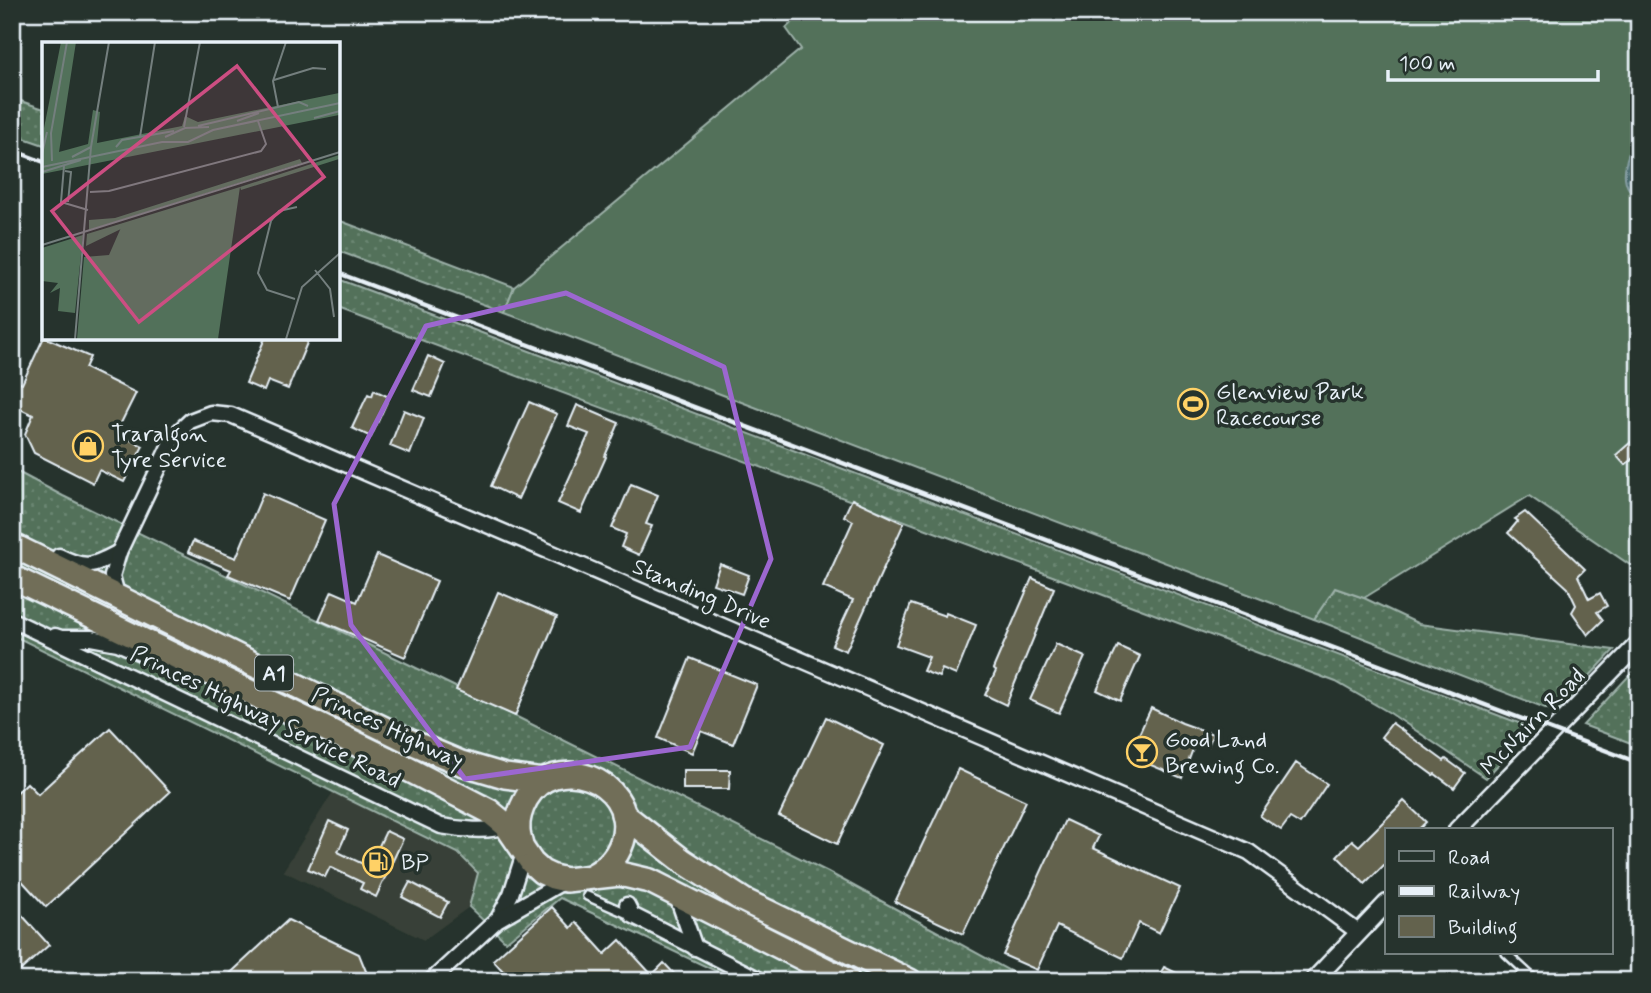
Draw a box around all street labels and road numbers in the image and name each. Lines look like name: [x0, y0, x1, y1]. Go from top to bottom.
street label: Standing Drive: [627, 552, 775, 639]
street label: Princes Highway Service Road: [130, 640, 402, 792]
road number: A1: [255, 656, 293, 690]
street label: McNairn Road: [1474, 662, 1592, 783]
street label: Princes Highway: [309, 680, 467, 774]

